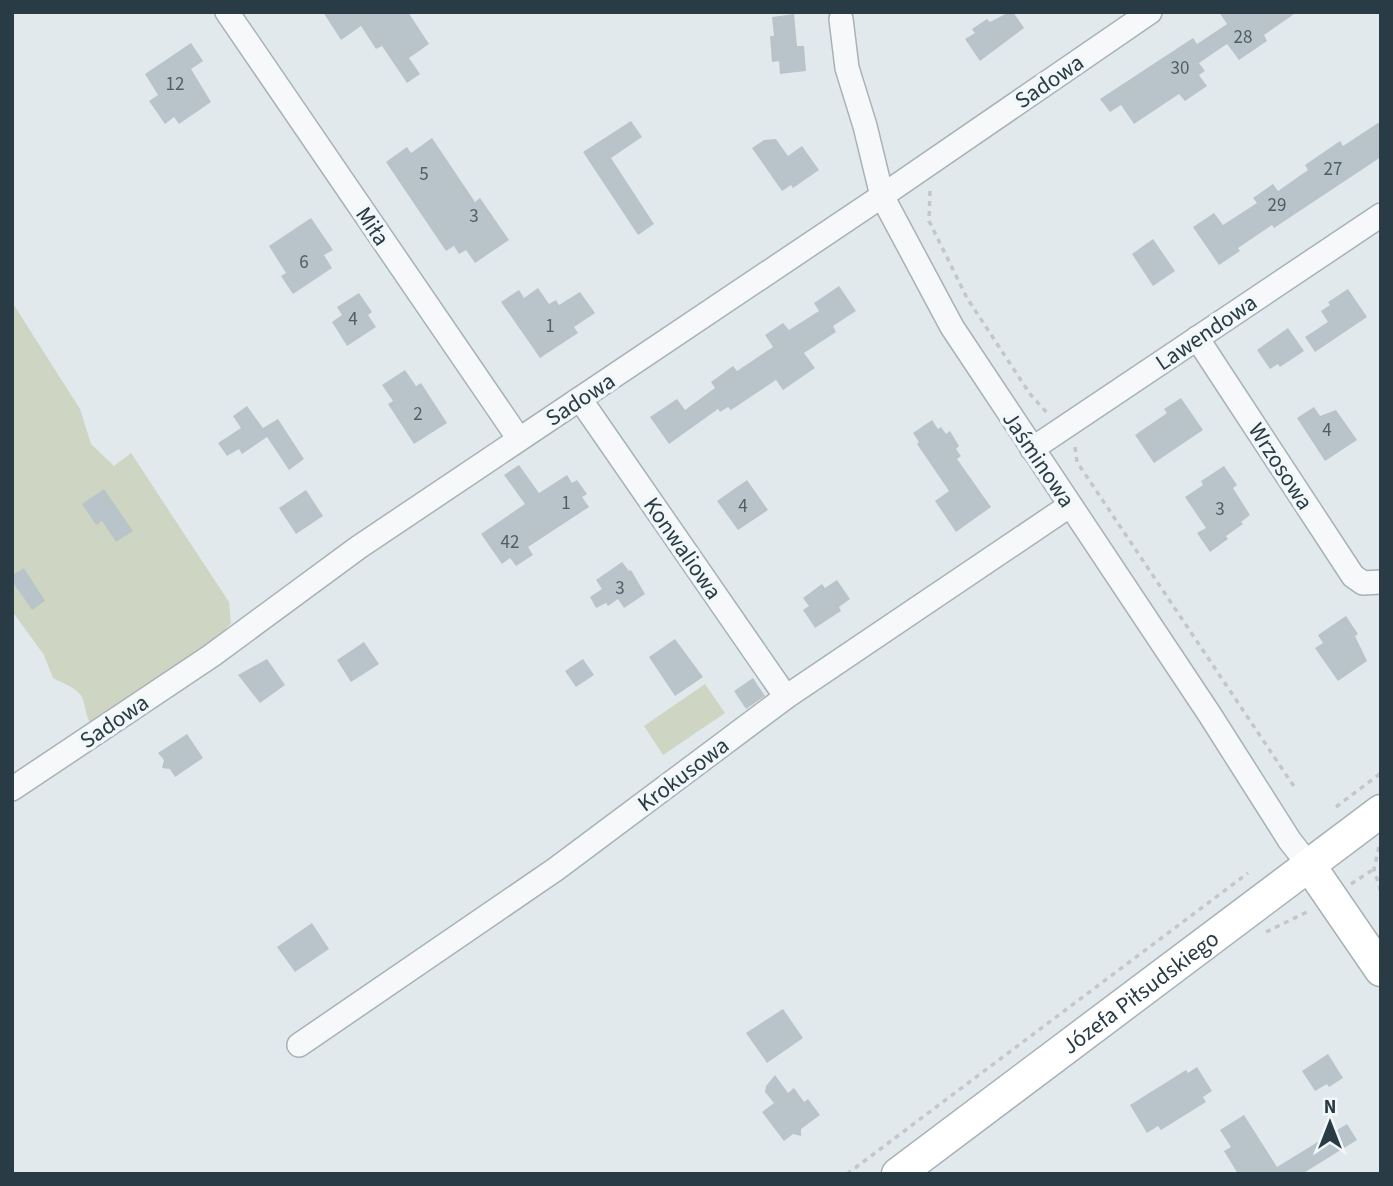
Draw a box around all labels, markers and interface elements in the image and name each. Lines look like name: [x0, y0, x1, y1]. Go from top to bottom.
house number: 28: [1234, 24, 1252, 51]
street label: Sadowa: [1008, 46, 1090, 117]
house number: 30: [1171, 55, 1189, 82]
house number: 12: [166, 71, 184, 98]
house number: 27: [1324, 156, 1342, 183]
house number: 5: [419, 161, 429, 188]
house number: 29: [1268, 192, 1286, 219]
street label: Miła: [347, 200, 398, 252]
house number: 3: [469, 203, 479, 230]
house number: 6: [299, 249, 309, 276]
street label: Lawendowa: [1149, 286, 1264, 379]
house number: 4: [348, 306, 358, 333]
house number: 1: [545, 313, 555, 340]
street label: Sadowa: [539, 365, 622, 434]
house number: 2: [413, 401, 423, 428]
street label: Jaśminowa: [994, 405, 1083, 514]
street label: Wrzosowa: [1240, 416, 1321, 516]
house number: 4: [1322, 417, 1332, 444]
house number: 1: [561, 490, 571, 517]
street label: Konwaliowa: [635, 491, 730, 606]
house number: 4: [738, 493, 748, 520]
house number: 3: [1215, 496, 1225, 523]
house number: 42: [501, 529, 519, 556]
house number: 3: [615, 575, 625, 602]
street label: Sadowa: [73, 686, 155, 757]
street label: Krokusowa: [631, 729, 736, 820]
street label: Józefa Piłsudskiego: [1055, 922, 1226, 1062]
north arrow: [1295, 1088, 1365, 1158]
text: N: [1324, 1094, 1336, 1121]

